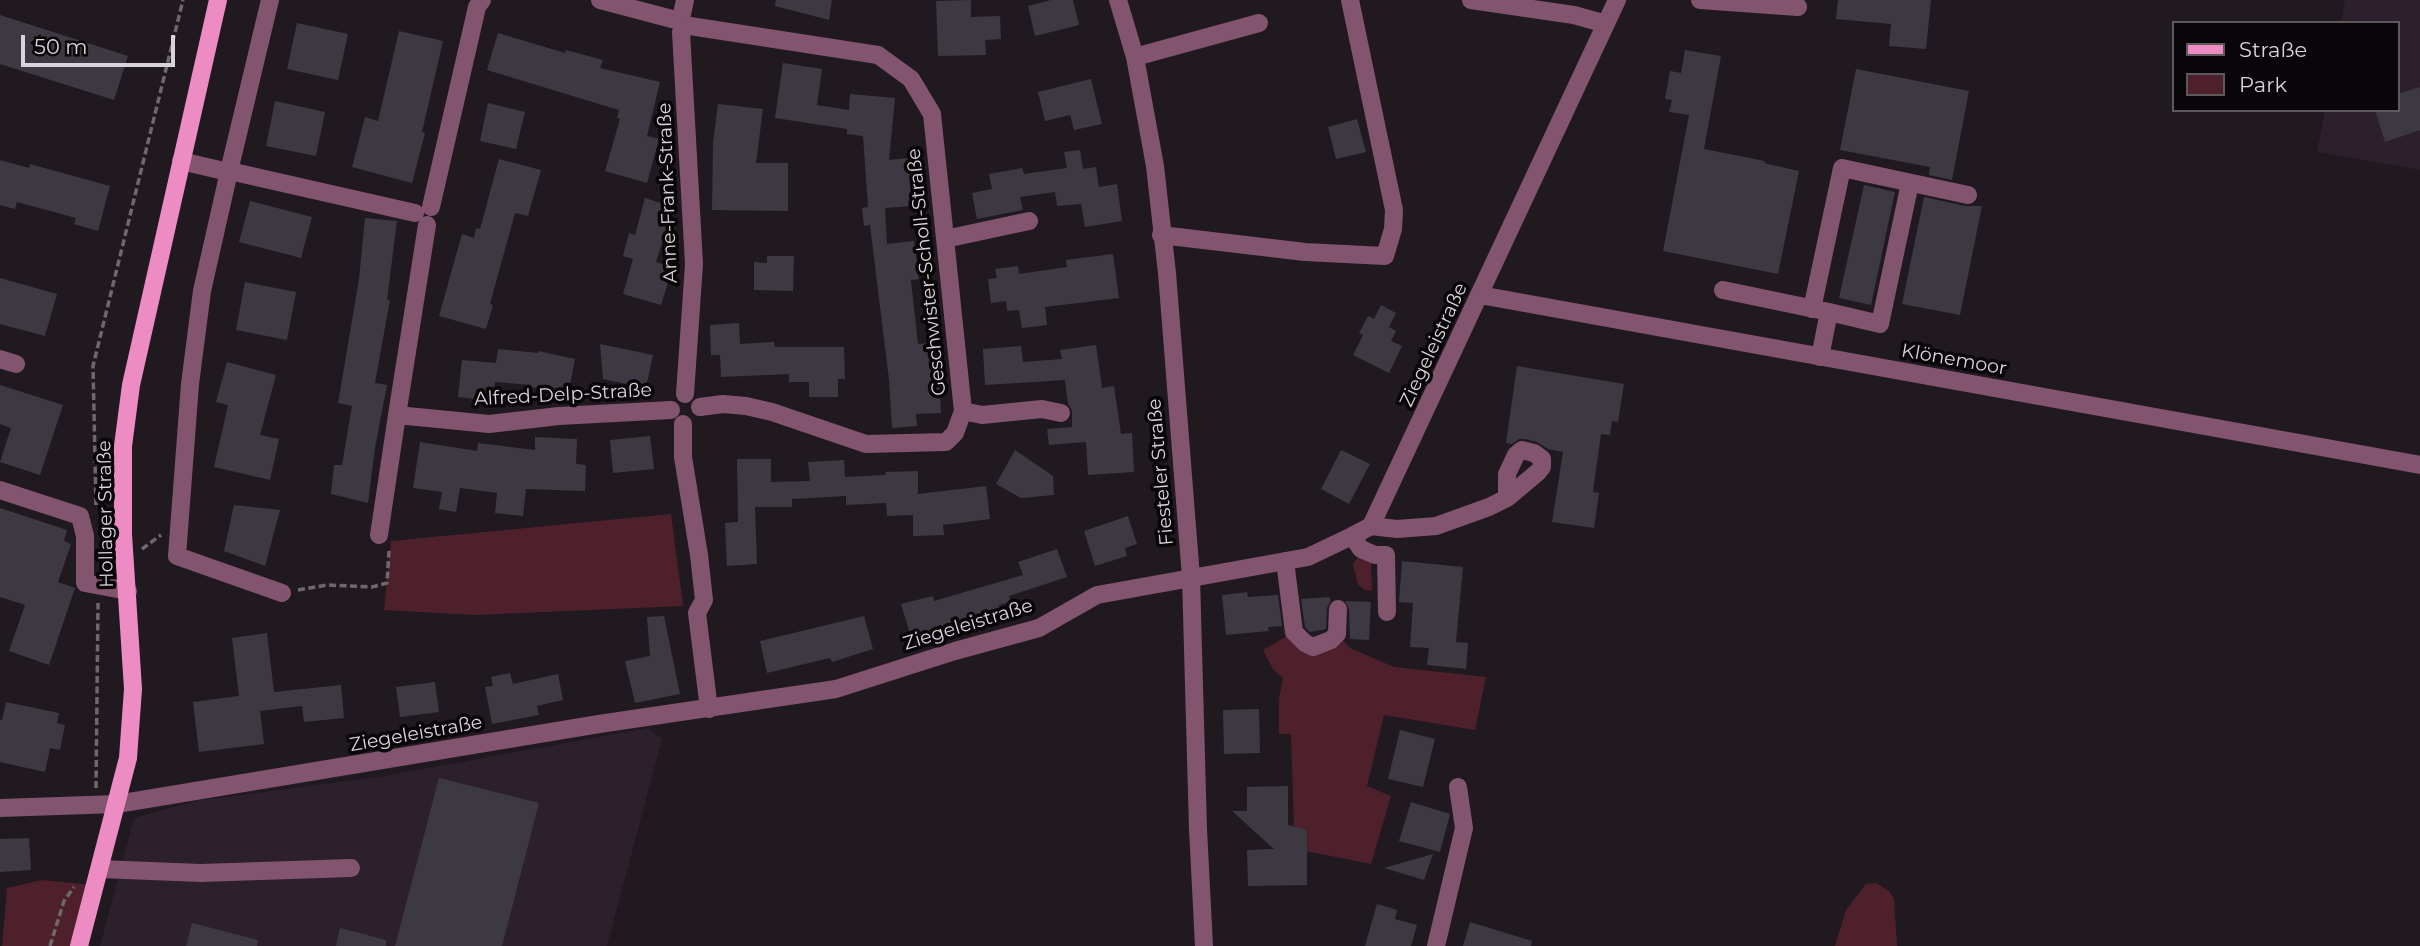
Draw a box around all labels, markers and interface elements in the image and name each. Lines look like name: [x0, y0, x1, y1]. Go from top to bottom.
scale bar: [24, 21, 178, 65]
legend: [2172, 21, 2399, 112]
text: 50 m: [34, 34, 88, 59]
text: Straße: [2239, 37, 2307, 62]
text: Park: [2239, 72, 2287, 97]
street label: Anne-Frank-Straße: [653, 102, 683, 284]
street label: Geschwister-Scholl-Straße: [903, 147, 951, 397]
street label: Ziegeleistraße: [1395, 279, 1473, 411]
street label: Klönemoor: [1900, 340, 2008, 380]
street label: Alfred-Delp-Straße: [473, 379, 653, 411]
street label: Fiesteler Straße: [1143, 398, 1179, 546]
street label: Hollager Straße: [93, 440, 119, 588]
street label: Ziegeleistraße: [900, 594, 1036, 656]
street label: Ziegeleistraße: [348, 711, 484, 757]

